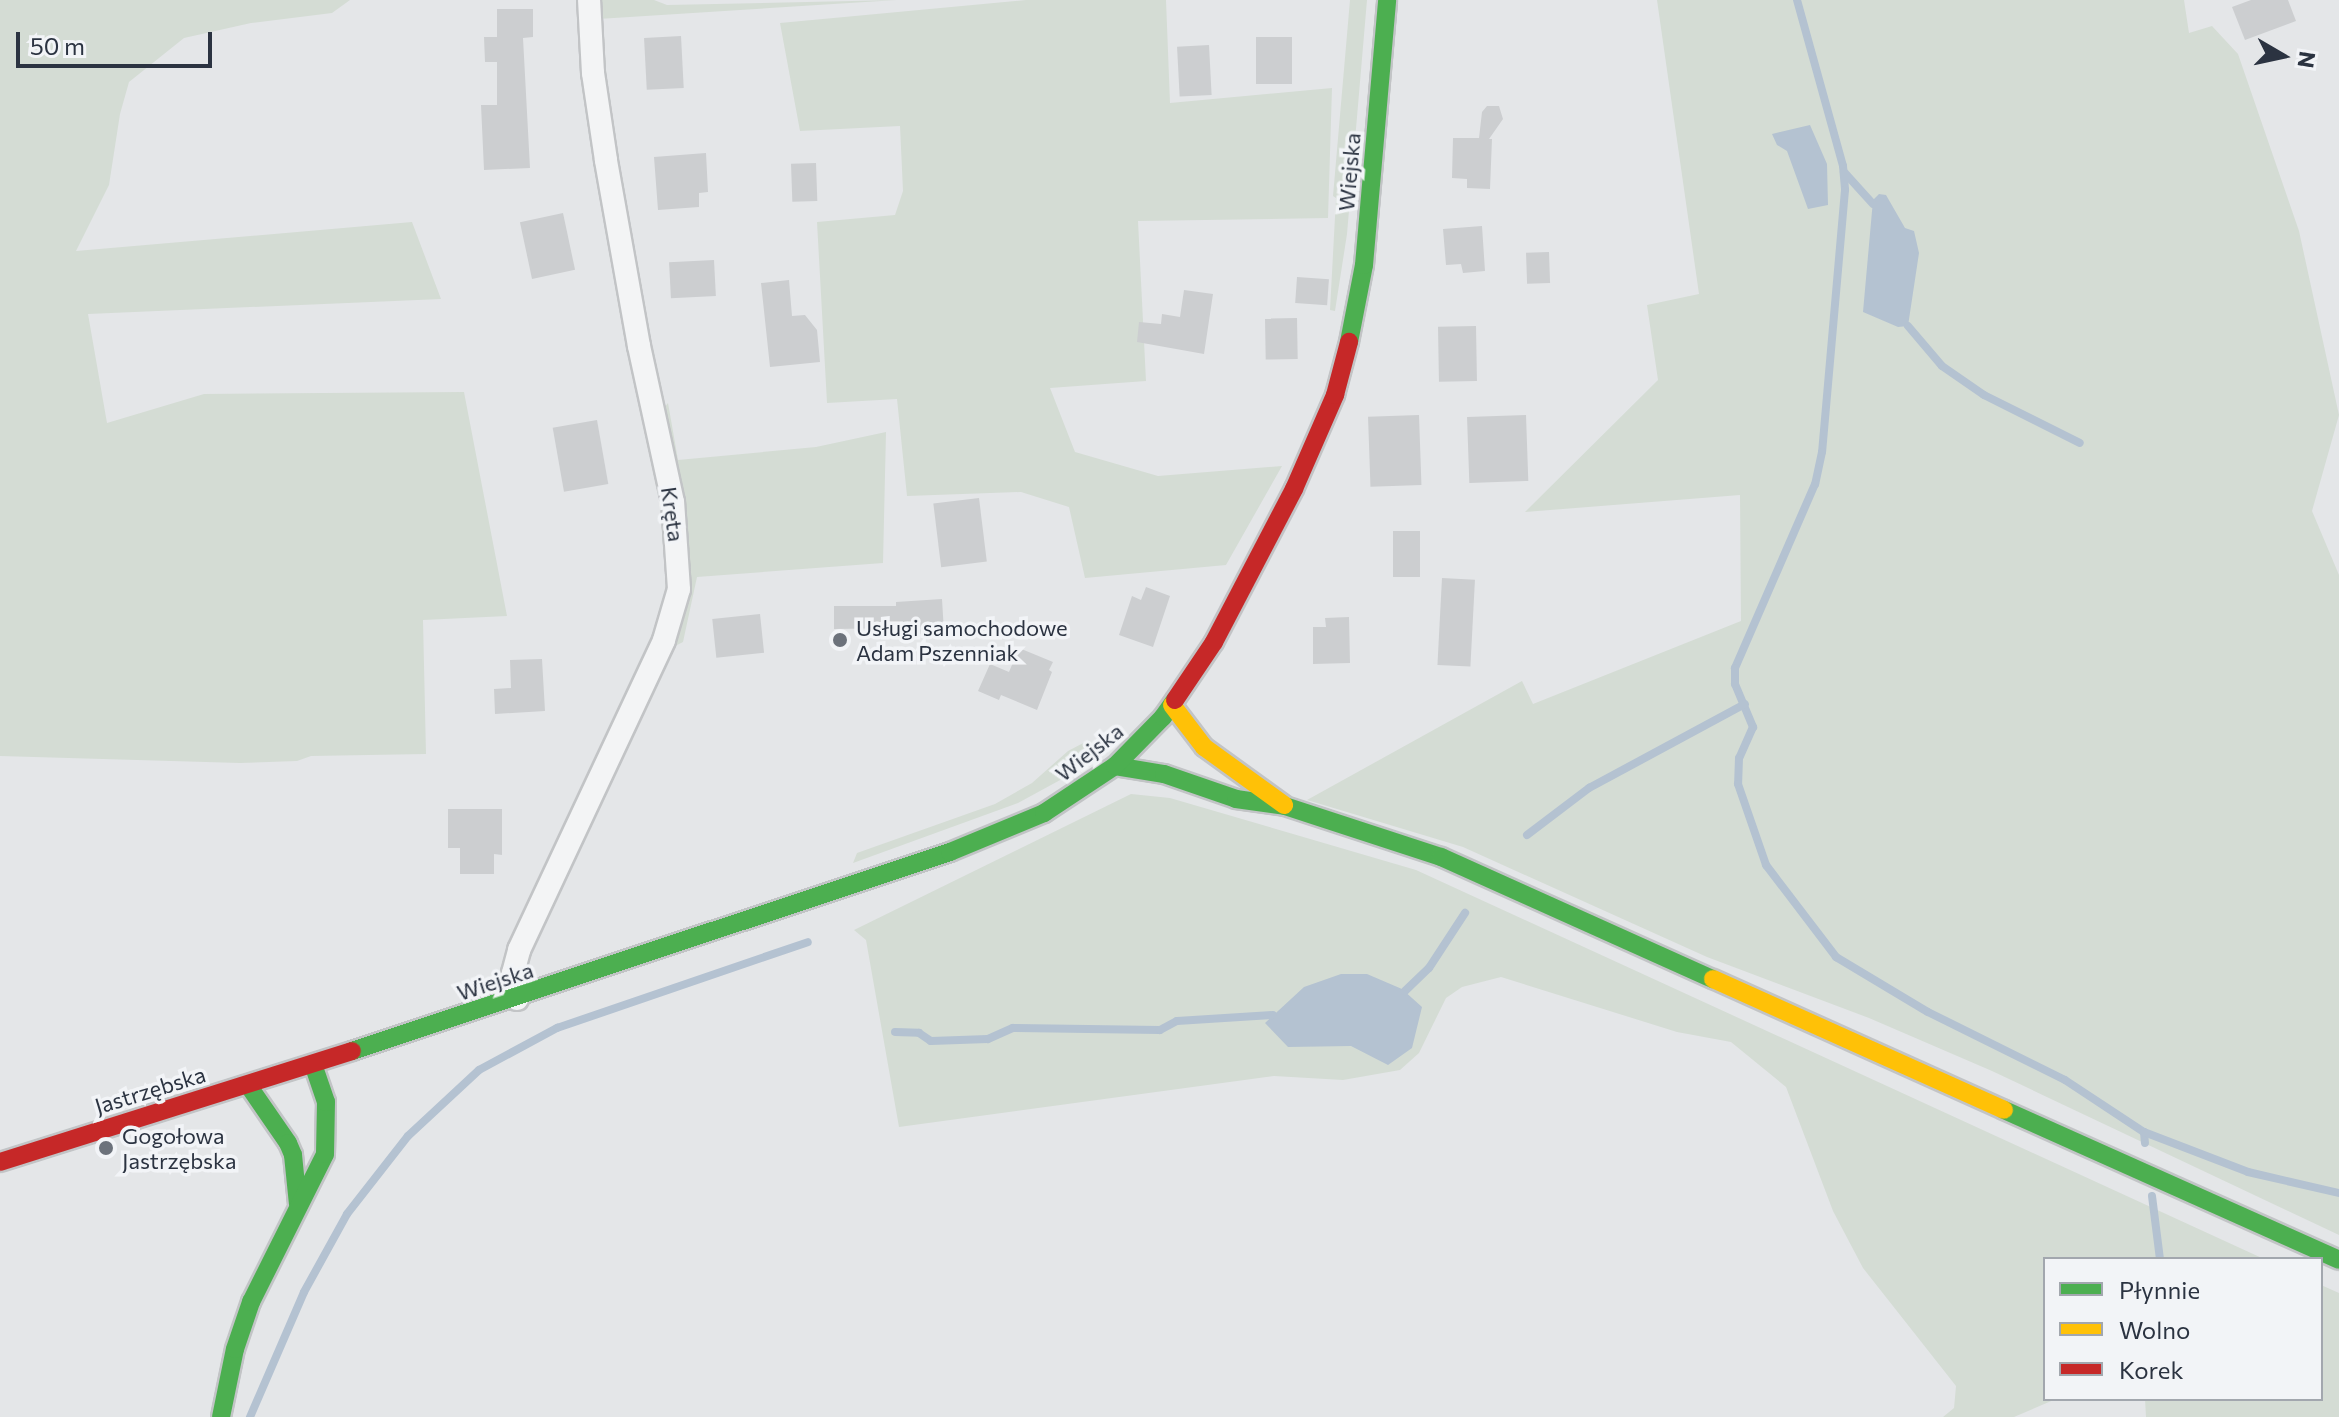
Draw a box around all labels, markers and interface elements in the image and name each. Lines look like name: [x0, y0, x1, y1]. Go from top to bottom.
scale bar: [20, 16, 216, 66]
north arrow: [2243, 16, 2323, 96]
text: 50 m: [30, 31, 85, 60]
text: N: [2293, 50, 2322, 70]
street label: Wiejska: [1332, 132, 1366, 212]
street label: Kręta: [656, 485, 690, 543]
place label: Usługi samochodowe Adam Pszenniak: [856, 614, 1068, 666]
marker: Usługi samochodowe Adam Pszenniak: [831, 631, 849, 649]
street label: Wiejska: [1050, 717, 1128, 787]
street label: Wiejska: [453, 956, 537, 1006]
street label: Jastrzębska: [91, 1061, 209, 1119]
place label: Gogołowa Jastrzębska: [122, 1122, 236, 1174]
marker: Gogołowa Jastrzębska: [97, 1139, 115, 1157]
legend: [2043, 1257, 2323, 1401]
text: Płynnie: [2119, 1275, 2200, 1304]
text: Wolno: [2119, 1315, 2190, 1344]
text: Korek: [2119, 1355, 2183, 1384]

